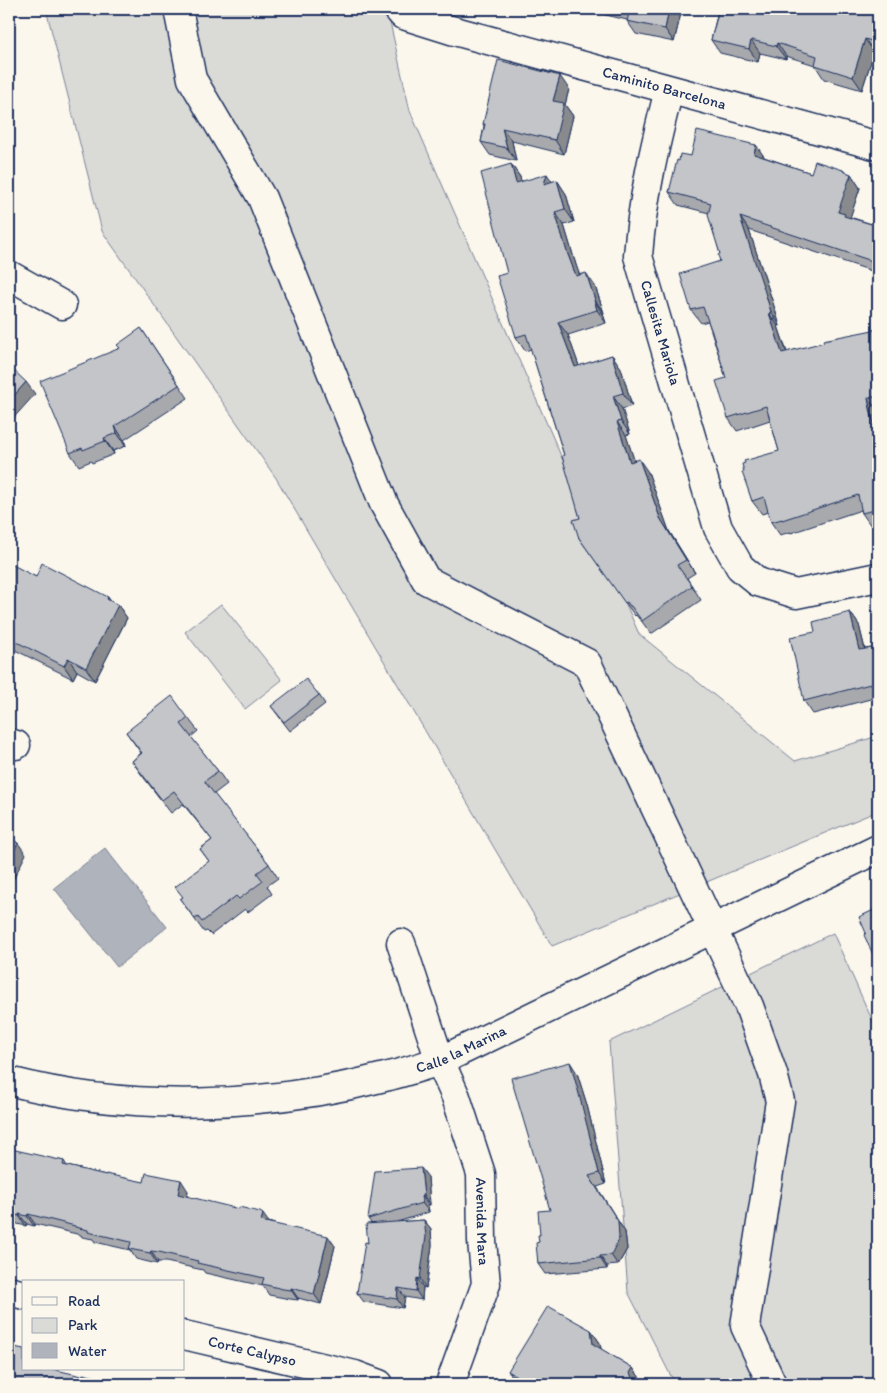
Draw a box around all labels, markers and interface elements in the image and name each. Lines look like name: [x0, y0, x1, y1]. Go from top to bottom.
street label: Caminito Barcelona: [600, 63, 729, 113]
street label: Callesita Mariola: [637, 278, 685, 388]
street label: Calle la Marina: [414, 1021, 509, 1077]
street label: Avenida Mara: [472, 1177, 493, 1267]
legend: [22, 1280, 185, 1370]
text: Road: [68, 1292, 101, 1310]
text: Park: [68, 1316, 98, 1334]
street label: Corte Calypso: [206, 1332, 298, 1370]
text: Water: [68, 1342, 107, 1360]

